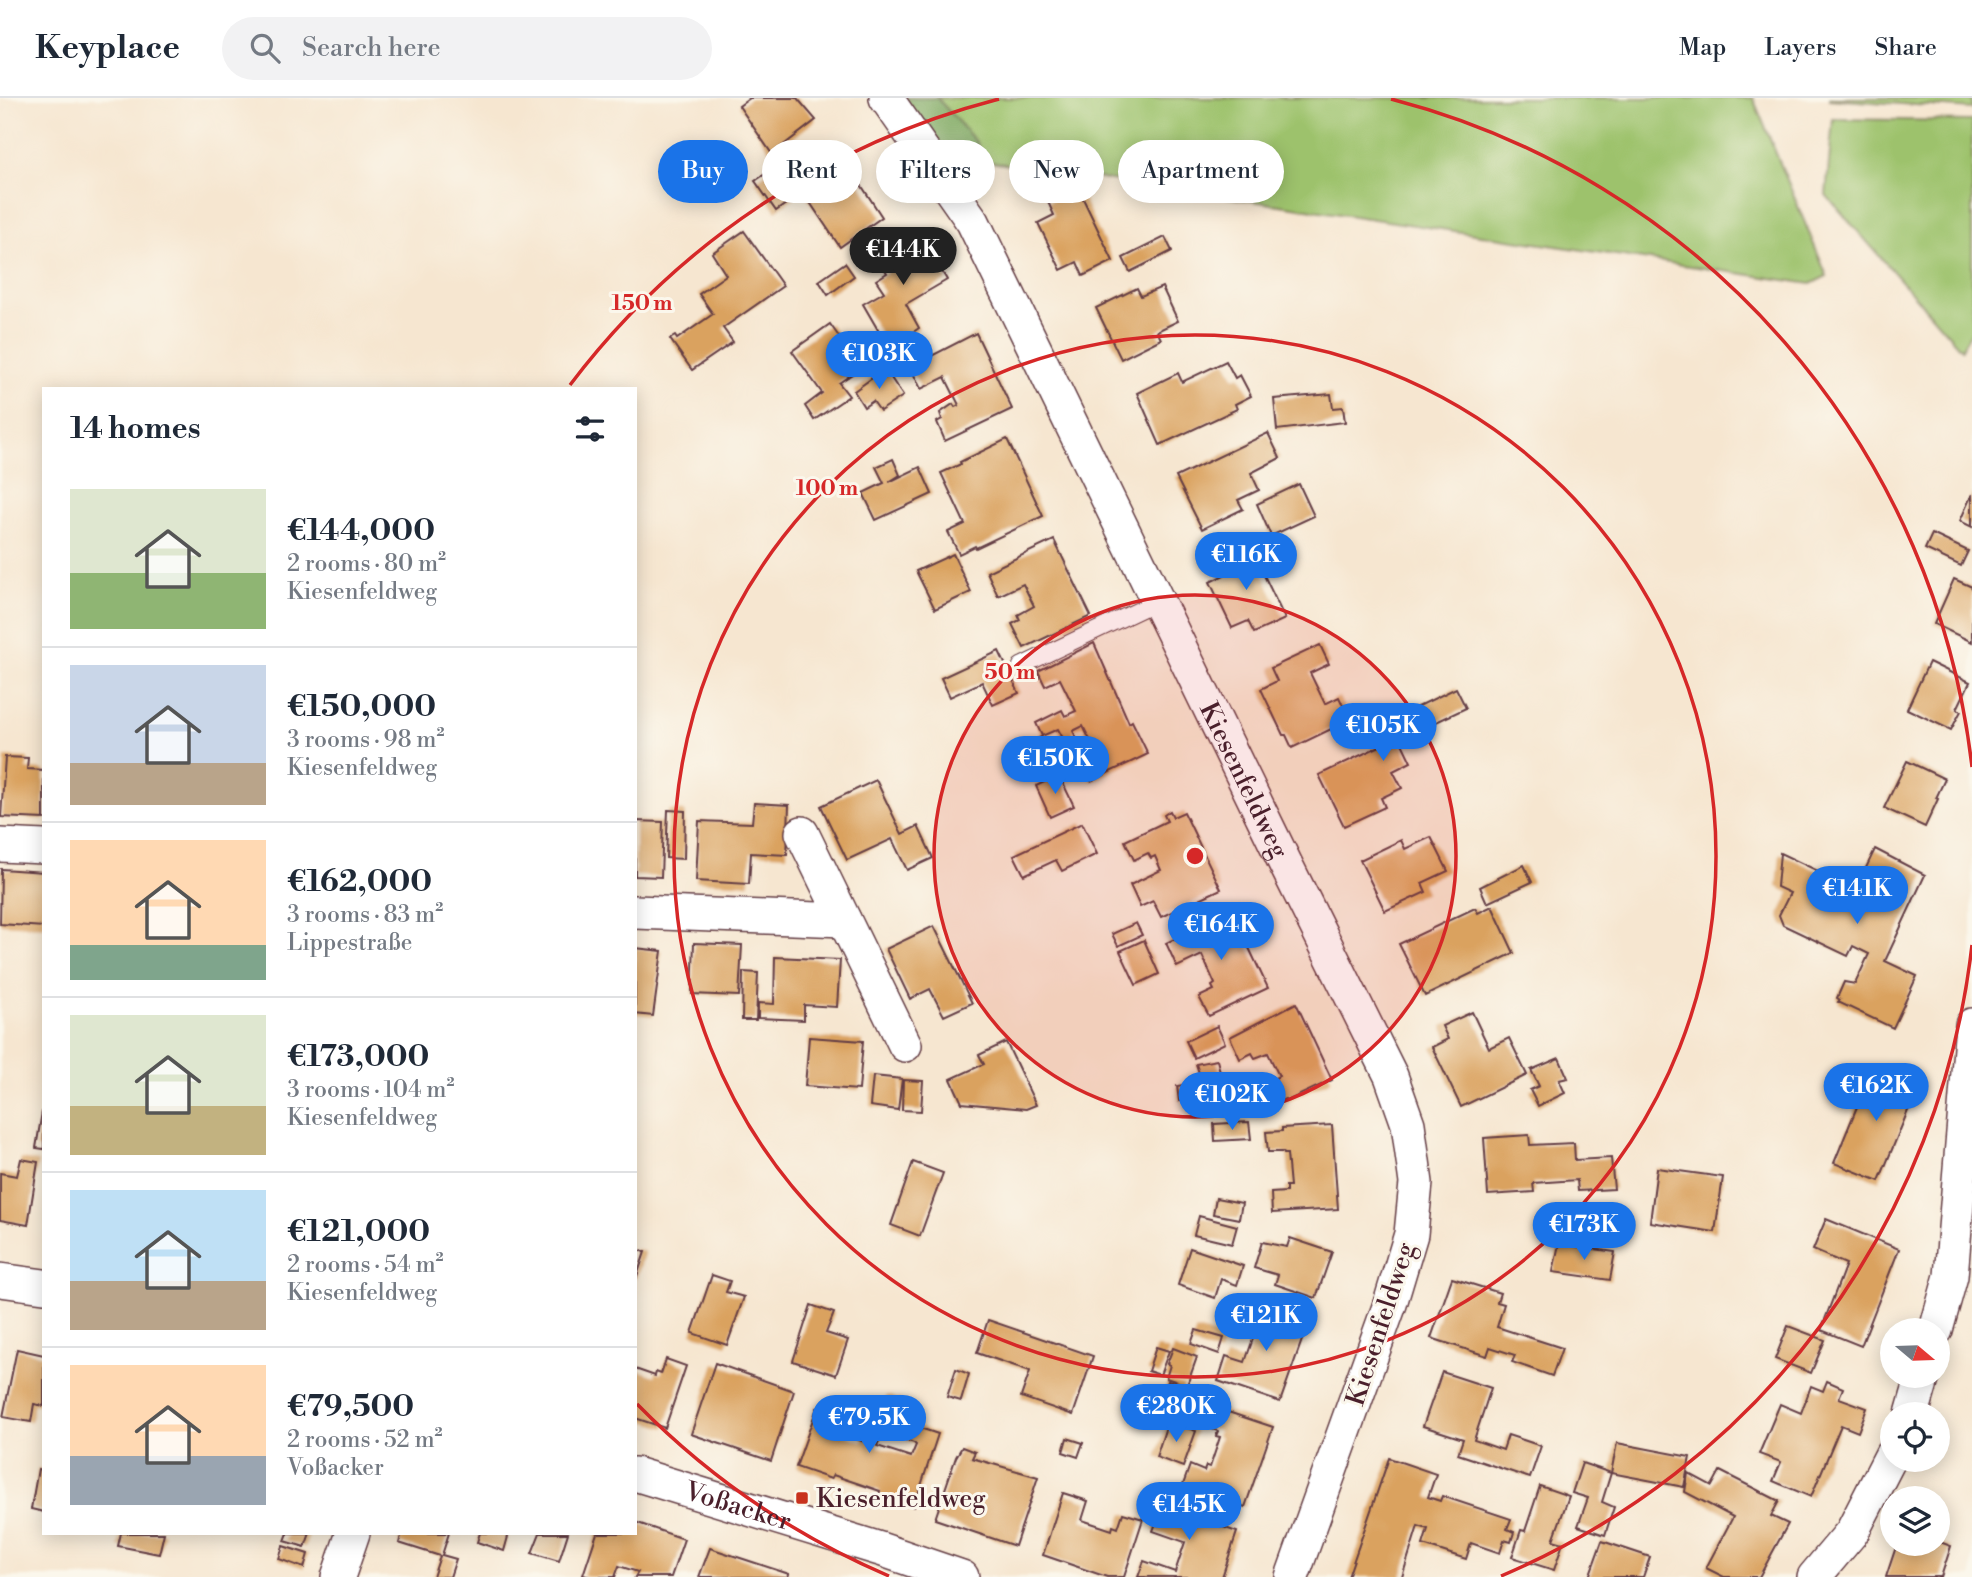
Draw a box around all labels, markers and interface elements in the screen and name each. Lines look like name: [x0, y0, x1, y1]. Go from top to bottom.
search box: [222, 17, 712, 80]
text: Keyplace: [35, 28, 180, 69]
icon: search: [246, 29, 284, 67]
text: Search here: [302, 32, 441, 64]
text: Map: [1679, 33, 1726, 63]
text: Layers: [1764, 33, 1836, 63]
text: Share: [1874, 33, 1937, 63]
chip: Buy: [658, 140, 748, 203]
chip: Rent: [762, 140, 862, 203]
chip: Filters: [876, 140, 995, 203]
chip: New: [1009, 140, 1104, 203]
chip: Apartment: [1118, 140, 1284, 203]
pin: €144K: [854, 228, 952, 287]
text: €144K: [866, 236, 940, 264]
text: 150 m: [612, 291, 672, 317]
pin: €103K: [830, 331, 928, 391]
text: €103K: [842, 340, 916, 368]
text: 14 homes: [70, 410, 201, 448]
icon: filters: [571, 410, 609, 448]
text: 100 m: [796, 476, 858, 502]
text: €144,000: [287, 512, 435, 550]
icon: home: [126, 517, 210, 601]
pin: €116K: [1197, 532, 1295, 592]
text: €116K: [1211, 541, 1281, 569]
text: 2 rooms · 80 m²: [287, 550, 446, 578]
text: Kiesenfeldweg: [287, 578, 437, 606]
text: 50 m: [985, 660, 1035, 686]
text: €150,000: [287, 688, 436, 726]
icon: home: [126, 693, 210, 777]
street label: Kiesenfeldweg: [1192, 697, 1296, 864]
pin: €105K: [1334, 704, 1432, 763]
text: €105K: [1346, 712, 1420, 740]
text: 3 rooms · 98 m²: [287, 726, 444, 754]
pin: €150K: [1006, 736, 1104, 796]
text: €150K: [1017, 745, 1093, 773]
text: Kiesenfeldweg: [287, 754, 437, 782]
centre of rings: [1183, 844, 1207, 868]
text: €162,000: [287, 863, 432, 901]
pin: €141K: [1808, 866, 1906, 926]
icon: home: [126, 868, 210, 952]
text: €141K: [1822, 875, 1892, 903]
text: 3 rooms · 83 m²: [287, 901, 443, 929]
pin: €164K: [1172, 902, 1270, 962]
text: €164K: [1184, 911, 1258, 939]
text: Lippestraße: [287, 929, 412, 957]
text: €173,000: [287, 1038, 429, 1076]
icon: home: [126, 1043, 210, 1127]
pin: €162K: [1827, 1063, 1925, 1123]
pin: €102K: [1183, 1072, 1281, 1132]
text: €162K: [1840, 1072, 1912, 1100]
text: 3 rooms · 104 m²: [287, 1076, 455, 1104]
text: €102K: [1195, 1081, 1269, 1109]
text: Kiesenfeldweg: [287, 1104, 437, 1132]
pin: €173K: [1535, 1202, 1633, 1262]
text: €173K: [1549, 1211, 1619, 1239]
text: €121,000: [287, 1213, 430, 1251]
icon: home: [126, 1218, 210, 1302]
street label: Kiesenfeldweg: [1339, 1238, 1423, 1410]
text: 2 rooms · 54 m²: [287, 1251, 444, 1279]
text: Kiesenfeldweg: [287, 1279, 437, 1307]
pin: €121K: [1217, 1294, 1315, 1353]
text: €121K: [1231, 1302, 1301, 1330]
north arrow: [1880, 1318, 1950, 1388]
map controls: [1880, 1318, 1950, 1556]
pin: €280K: [1127, 1384, 1225, 1444]
text: €79,500: [287, 1388, 414, 1426]
icon: home: [126, 1393, 210, 1477]
text: €280K: [1136, 1393, 1216, 1421]
pin: €79.5K: [812, 1396, 926, 1455]
button: locate: [1880, 1402, 1950, 1472]
text: €79.5K: [828, 1404, 910, 1432]
text: 2 rooms · 52 m²: [287, 1426, 443, 1454]
text: Voßacker: [287, 1454, 384, 1482]
street label: Voßacker: [680, 1475, 795, 1538]
pin: €145K: [1140, 1482, 1238, 1542]
place label: Kiesenfeldweg: [816, 1483, 986, 1515]
button: layers: [1880, 1486, 1950, 1556]
marker: Kiesenfeldweg: [794, 1490, 810, 1506]
text: €145K: [1152, 1491, 1226, 1519]

